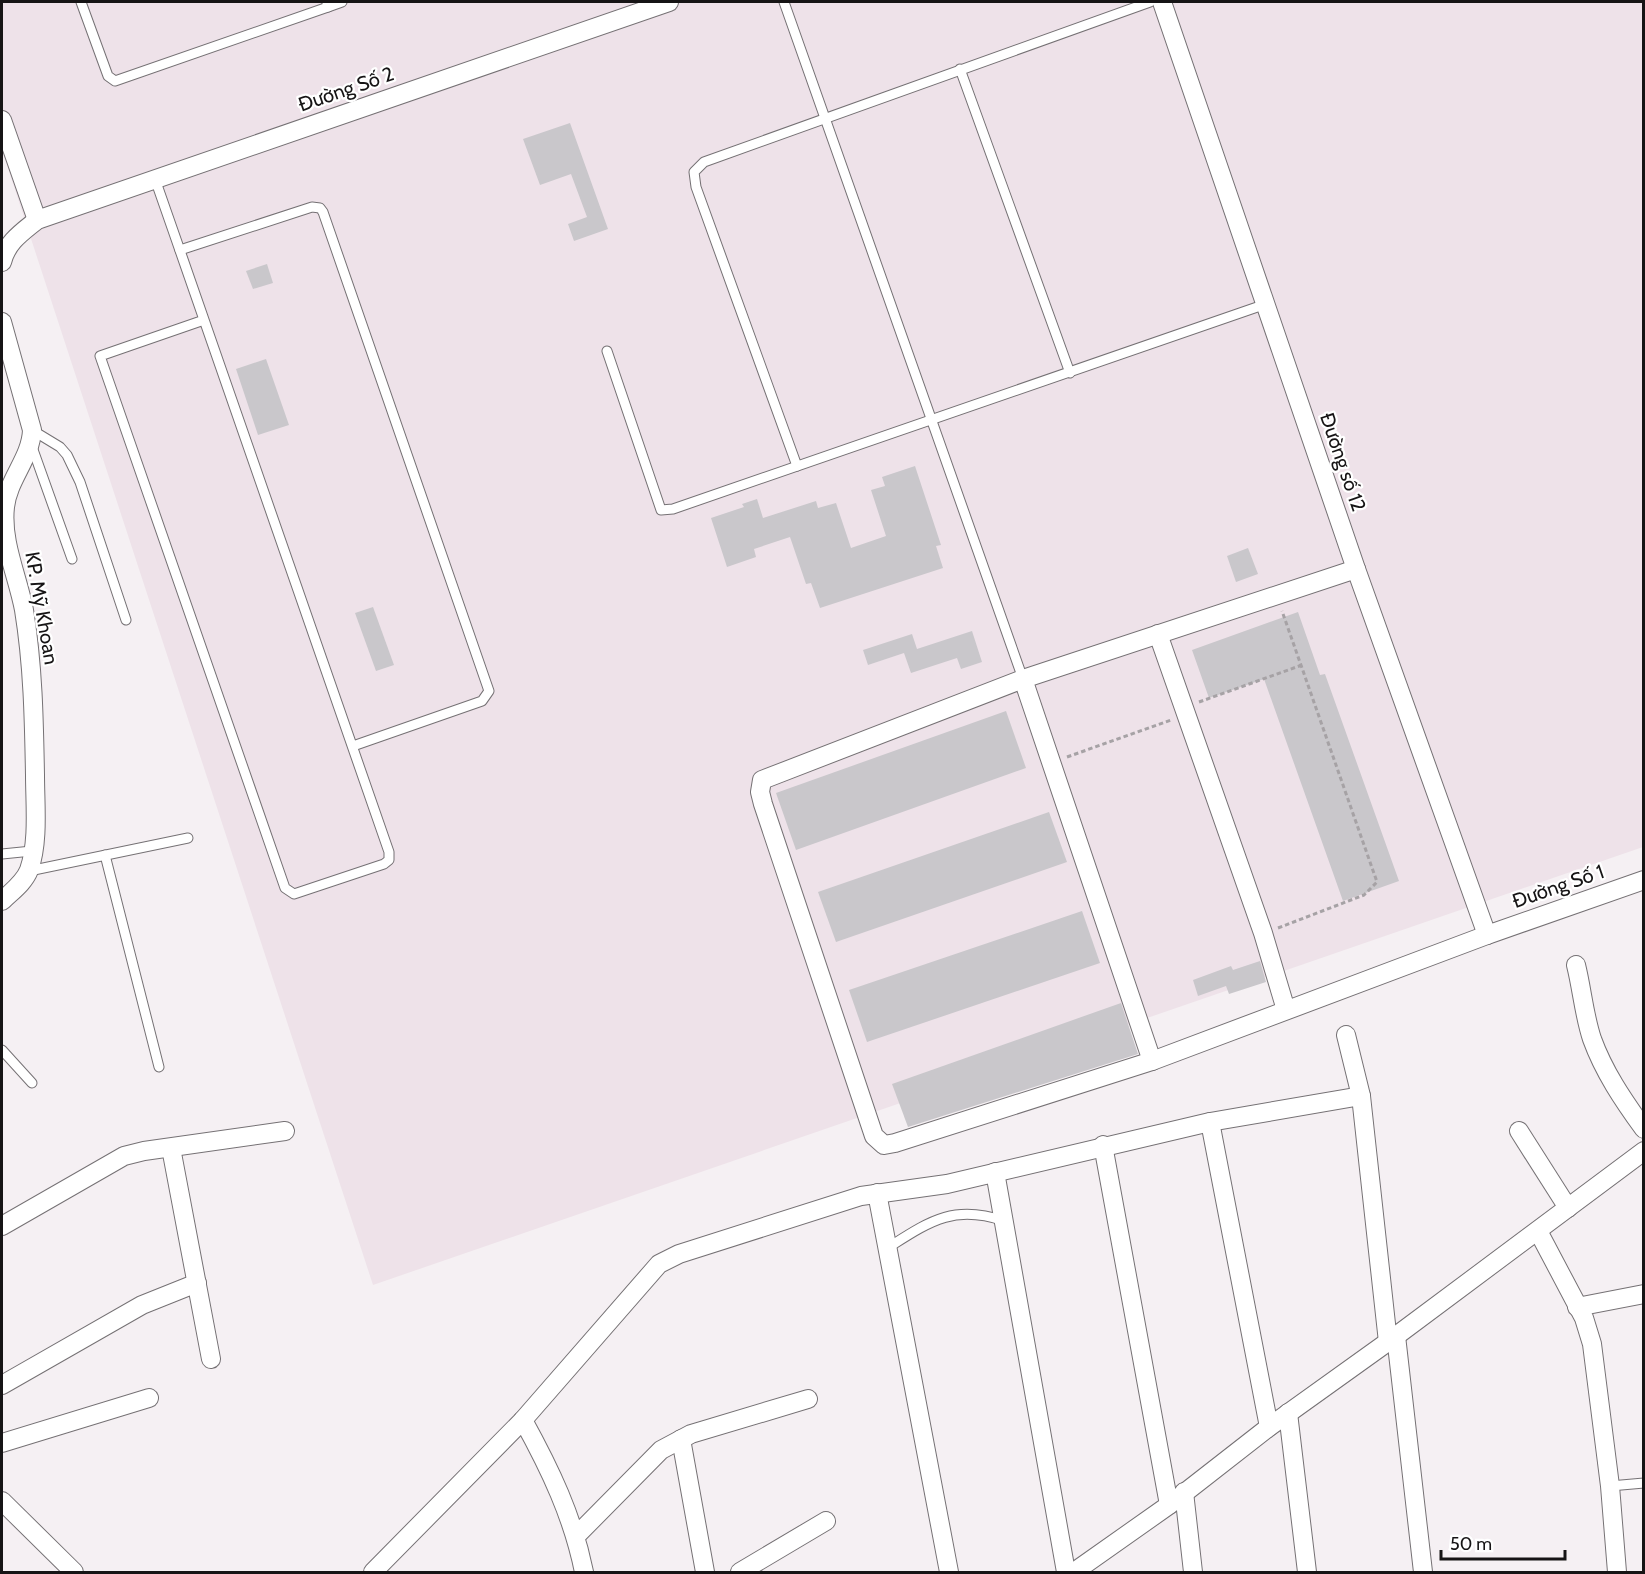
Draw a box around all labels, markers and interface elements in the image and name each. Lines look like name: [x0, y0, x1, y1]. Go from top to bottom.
street label: Đường Số 2: [295, 61, 397, 117]
street label: Đường số 12: [1315, 410, 1371, 514]
street label: KP. Mỹ Khoan: [20, 550, 64, 666]
street label: Đường Số 1: [1509, 859, 1607, 913]
scale bar: [1441, 1523, 1566, 1561]
text: 50 m: [1450, 1533, 1492, 1555]

